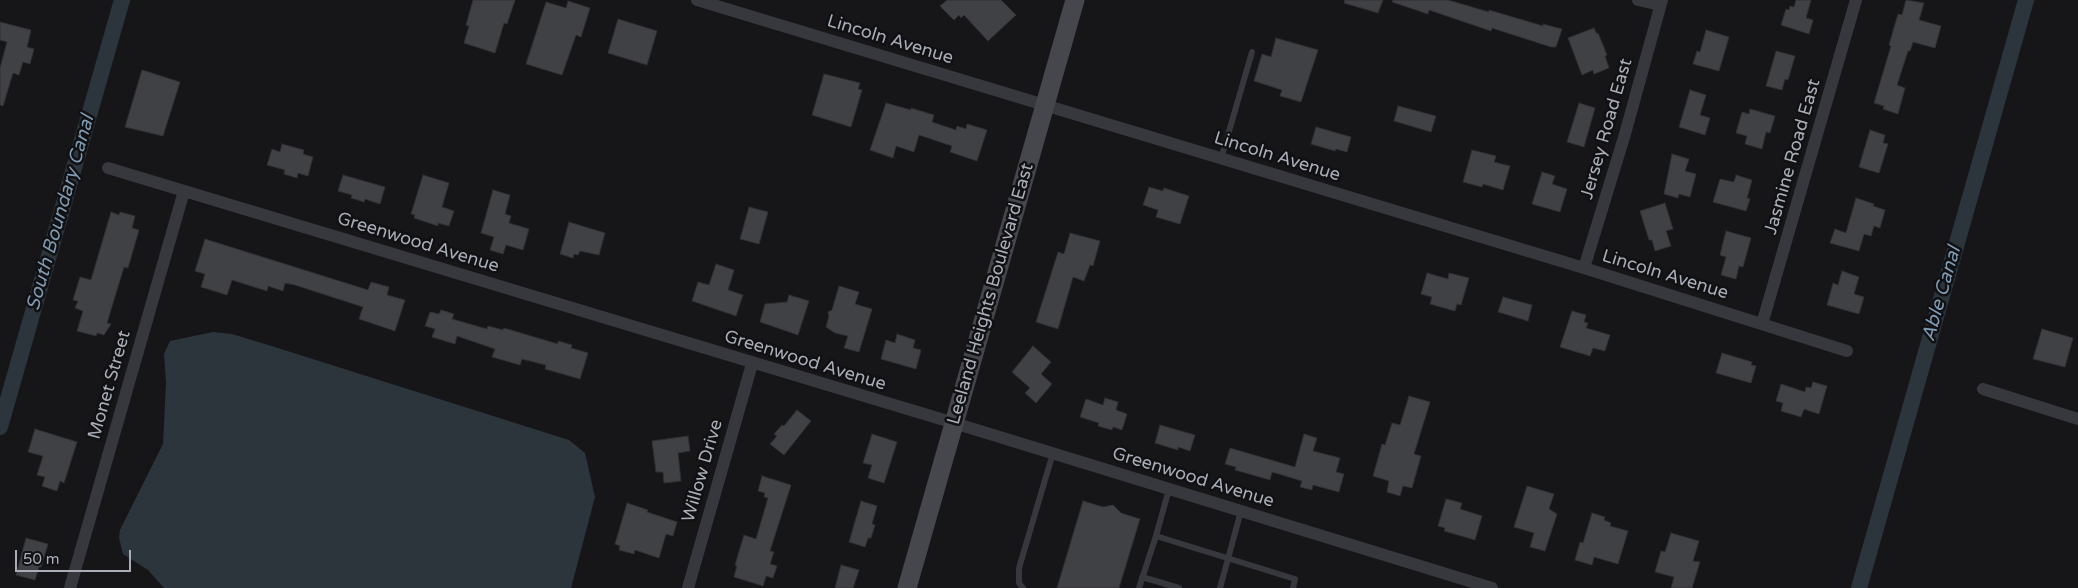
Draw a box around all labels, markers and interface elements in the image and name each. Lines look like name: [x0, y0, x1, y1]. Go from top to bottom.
street label: Lincoln Avenue: [824, 11, 956, 69]
street label: Jersey Road East: [1577, 56, 1637, 202]
street label: Jasmine Road East: [1760, 77, 1826, 237]
water label: South Boundary Canal: [22, 113, 100, 313]
street label: Lincoln Avenue: [1211, 128, 1343, 186]
street label: Leeland Heights Boulevard East: [943, 161, 1039, 427]
street label: Greenwood Avenue: [335, 208, 501, 278]
water label: Able Canal: [1918, 244, 1966, 344]
street label: Lincoln Avenue: [1599, 246, 1731, 304]
street label: Greenwood Avenue: [722, 326, 888, 396]
street label: Monet Street: [84, 328, 136, 442]
street label: Willow Drive: [678, 417, 728, 525]
street label: Greenwood Avenue: [1110, 443, 1276, 513]
scale bar: [18, 540, 134, 572]
text: 50 m: [23, 550, 60, 568]

